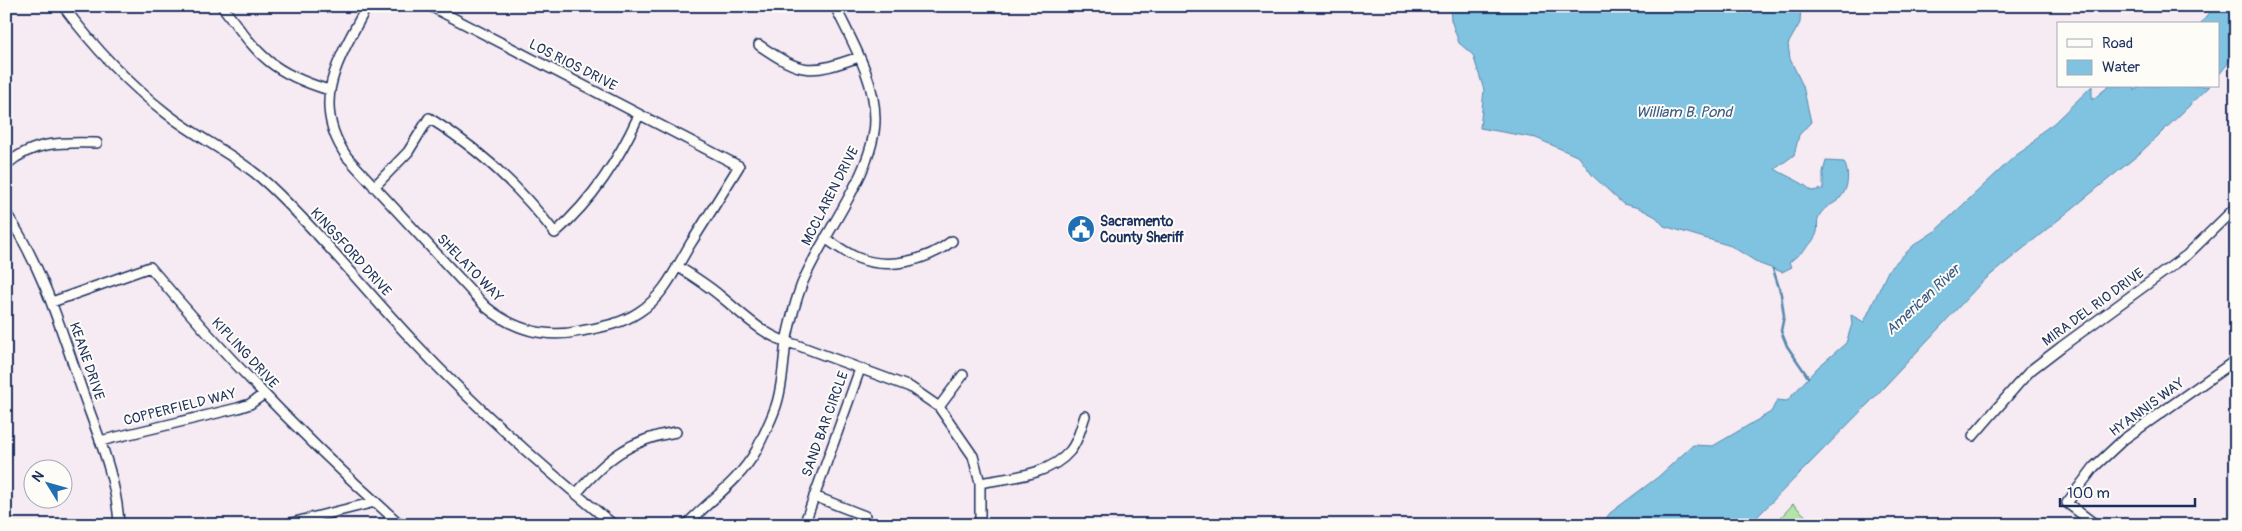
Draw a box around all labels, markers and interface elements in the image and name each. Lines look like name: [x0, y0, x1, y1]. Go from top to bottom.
legend: [2057, 22, 2220, 88]
text: Road: [2102, 34, 2133, 53]
street label: LOS RIOS DRIVE: [526, 35, 620, 95]
text: Water: [2102, 58, 2141, 77]
water label: William B. Pond: [1636, 103, 1734, 122]
street label: MCCLAREN DRIVE: [798, 144, 862, 248]
street label: KINGSFORD DRIVE: [307, 204, 395, 300]
place label: Sacramento County Sheriff: [1100, 213, 1185, 246]
public building icon: Sacramento County Sheriff: [1066, 214, 1096, 244]
street label: SHELATO WAY: [433, 230, 507, 306]
water label: American River: [1882, 259, 1966, 339]
street label: MIRA DEL RIO DRIVE: [2039, 264, 2147, 350]
street label: KIPLING DRIVE: [208, 314, 282, 392]
street label: KEANE DRIVE: [66, 320, 108, 402]
street label: SAND BAR CIRCLE: [798, 369, 852, 479]
street label: HYANNIS WAY: [2106, 374, 2188, 440]
street label: COPPERFIELD WAY: [122, 385, 238, 429]
north arrow: [22, 458, 72, 508]
text: N: [28, 468, 48, 485]
scale bar: [2060, 476, 2194, 508]
text: 100 m: [2067, 484, 2110, 503]

